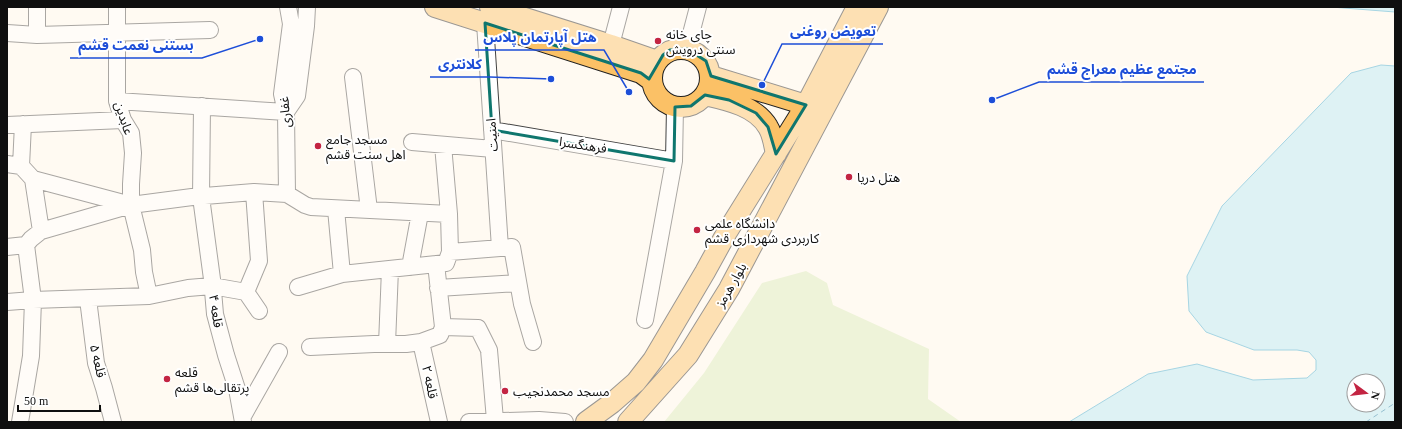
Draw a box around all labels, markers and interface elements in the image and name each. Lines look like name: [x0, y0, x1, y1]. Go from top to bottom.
callout: تعویض روغنی: [782, 18, 883, 44]
callout: هتل آپارتمان پلاس: [475, 24, 604, 50]
text: تعویض روغنی: [790, 24, 876, 40]
place label: چای خانه سنتی درویش: [666, 27, 736, 58]
text: هتل آپارتمان پلاس: [483, 29, 597, 47]
callout: بستنی نعمت قشم: [70, 32, 202, 58]
marker: چای خانه سنتی درویش: [653, 36, 663, 46]
text: بستنی نعمت قشم: [78, 38, 194, 56]
callout: کلانتری: [430, 51, 490, 77]
callout: مجتمع عظیم معراج قشم: [1039, 56, 1204, 82]
text: کلانتری: [438, 57, 483, 73]
text: مجتمع عظیم معراج قشم: [1047, 62, 1197, 80]
street label: غفاری: [276, 95, 295, 128]
street label: عابدین: [111, 99, 137, 137]
street label: امنیت: [483, 118, 501, 152]
place label: مسجد جامع اهل سنت قشم: [326, 132, 406, 165]
street label: فرهنگسرا: [558, 134, 608, 156]
marker: مسجد جامع اهل سنت قشم: [313, 141, 323, 151]
place label: هتل دریا: [857, 170, 900, 186]
marker: هتل دریا: [844, 172, 854, 182]
place label: دانشگاه علمی کاربردی شهرداری قشم: [705, 216, 820, 249]
marker: دانشگاه علمی کاربردی شهرداری قشم: [692, 225, 702, 235]
street label: بلوار هرمز: [712, 260, 750, 311]
street label: قلعه ۴: [206, 293, 226, 329]
street label: قلعه ۵: [87, 343, 109, 379]
street label: قلعه ۲: [419, 364, 441, 400]
place label: قلعه پرتقالی‌ها قشم: [175, 365, 249, 398]
north arrow: [1346, 373, 1386, 413]
marker: قلعه پرتقالی‌ها قشم: [162, 374, 172, 384]
place label: مسجد محمدنجیب: [513, 384, 610, 399]
marker: مسجد محمدنجیب: [500, 386, 510, 396]
scale bar: [18, 387, 100, 413]
text: N: [1369, 390, 1382, 401]
text: 50 m: [24, 394, 49, 408]

